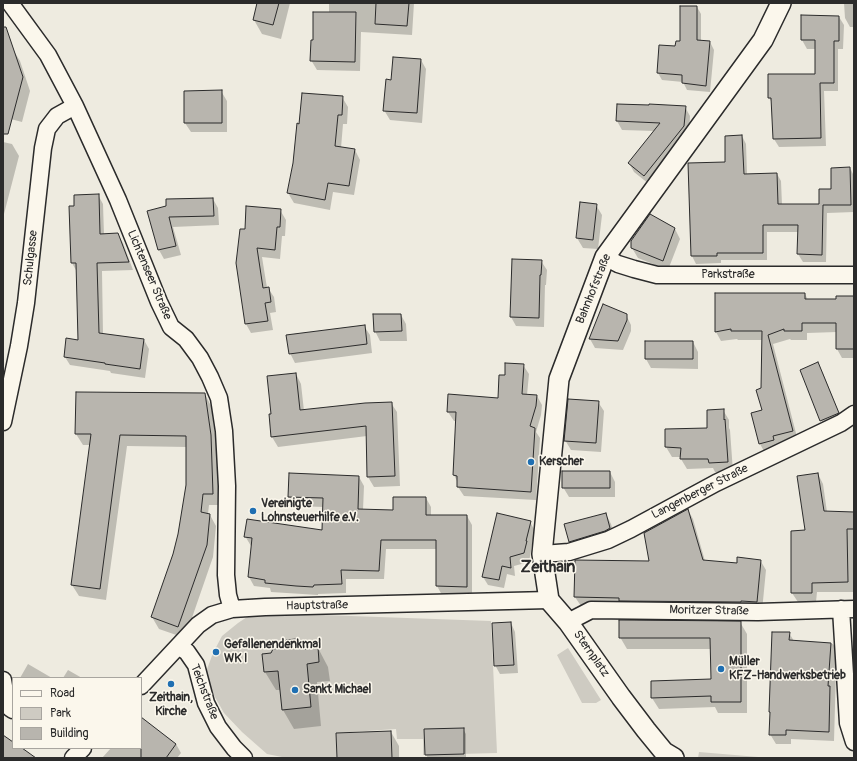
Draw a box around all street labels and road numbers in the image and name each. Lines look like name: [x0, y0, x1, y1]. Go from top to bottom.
street label: Lichtenseer Straße: [124, 228, 174, 322]
street label: Schulgasse: [21, 229, 41, 287]
street label: Bahnhofstraße: [573, 252, 615, 326]
street label: Parkstraße: [701, 268, 755, 282]
street label: Langenberger Straße: [649, 461, 751, 523]
street label: Hauptstraße: [286, 598, 348, 614]
street label: Moritzer Straße: [669, 603, 749, 619]
street label: Sternplatz: [570, 628, 612, 680]
street label: Teichstraße: [187, 662, 221, 722]

